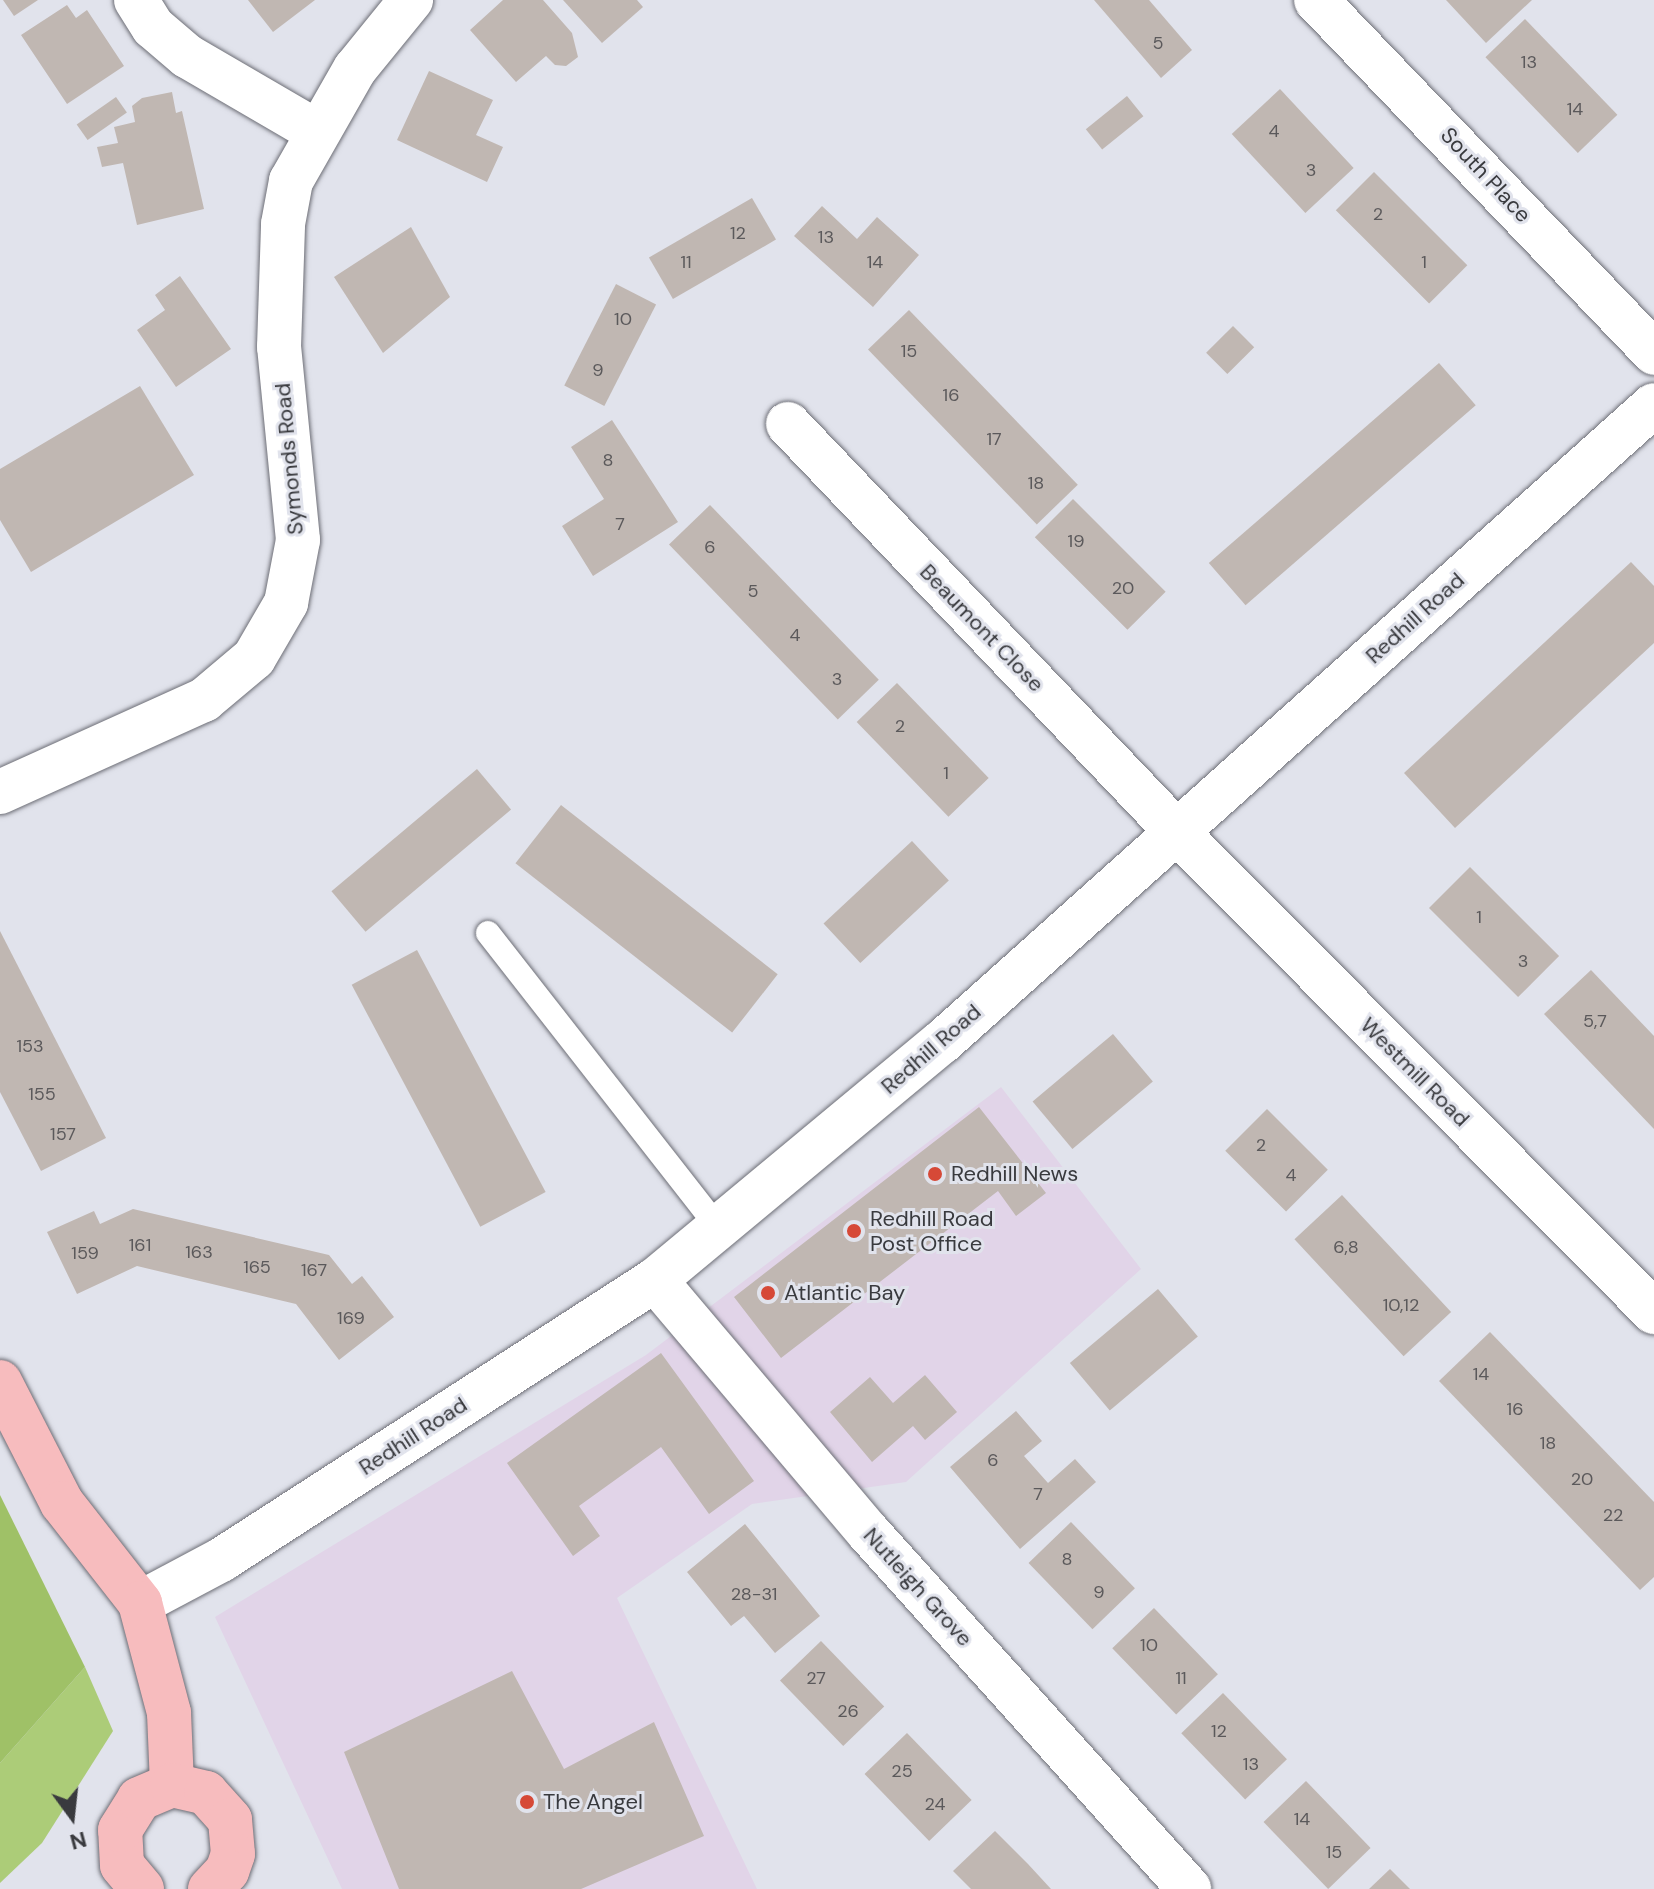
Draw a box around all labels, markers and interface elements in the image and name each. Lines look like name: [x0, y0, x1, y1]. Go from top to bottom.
house number: 5: [1153, 32, 1163, 54]
house number: 13: [1521, 51, 1537, 73]
house number: 14: [1567, 98, 1583, 120]
house number: 4: [1269, 120, 1279, 142]
street label: South Place: [1435, 122, 1537, 228]
house number: 3: [1306, 159, 1316, 181]
house number: 2: [1373, 203, 1383, 225]
house number: 12: [730, 222, 746, 244]
house number: 13: [818, 226, 834, 248]
house number: 11: [680, 251, 692, 273]
house number: 14: [867, 251, 883, 273]
house number: 1: [1421, 251, 1427, 273]
house number: 10: [614, 308, 632, 330]
house number: 15: [901, 340, 917, 362]
house number: 9: [592, 359, 604, 381]
street label: Symonds Road: [269, 382, 309, 536]
house number: 16: [943, 384, 959, 406]
house number: 17: [986, 428, 1002, 450]
house number: 8: [603, 449, 613, 471]
house number: 18: [1028, 472, 1044, 494]
house number: 7: [615, 513, 625, 535]
house number: 19: [1068, 530, 1084, 552]
house number: 6: [704, 536, 716, 558]
street label: Beaumont Close: [914, 559, 1050, 697]
street label: Redhill Road: [1360, 567, 1470, 669]
house number: 20: [1112, 577, 1134, 599]
house number: 5: [748, 580, 758, 602]
house number: 4: [790, 624, 800, 646]
house number: 3: [832, 668, 842, 690]
house number: 2: [895, 715, 905, 737]
house number: 1: [943, 762, 949, 784]
house number: 1: [1476, 906, 1482, 928]
house number: 3: [1518, 950, 1528, 972]
street label: Redhill Road: [876, 999, 986, 1099]
house number: 5,7: [1583, 1010, 1607, 1032]
street label: Westmill Road: [1355, 1012, 1475, 1132]
house number: 153: [16, 1035, 44, 1057]
house number: 155: [28, 1083, 56, 1105]
house number: 157: [50, 1123, 76, 1145]
house number: 2: [1256, 1134, 1266, 1156]
place label: Redhill News: [951, 1161, 1078, 1187]
house number: 4: [1286, 1164, 1296, 1186]
marker: Redhill News: [926, 1165, 944, 1183]
place label: Redhill Road Post Office: [870, 1205, 994, 1256]
marker: Redhill Road Post Office: [845, 1222, 863, 1240]
house number: 161: [129, 1234, 151, 1256]
house number: 6,8: [1333, 1236, 1359, 1258]
house number: 163: [185, 1241, 213, 1263]
house number: 159: [71, 1242, 99, 1264]
house number: 165: [243, 1256, 271, 1278]
house number: 167: [301, 1259, 327, 1281]
place label: Atlantic Bay: [784, 1280, 905, 1306]
marker: Atlantic Bay: [759, 1284, 777, 1302]
house number: 10,12: [1383, 1294, 1419, 1316]
house number: 169: [337, 1307, 365, 1329]
house number: 14: [1473, 1363, 1489, 1385]
street label: Redhill Road: [354, 1391, 472, 1481]
house number: 16: [1507, 1398, 1523, 1420]
house number: 18: [1540, 1432, 1556, 1454]
house number: 6: [987, 1449, 999, 1471]
house number: 20: [1571, 1468, 1593, 1490]
house number: 7: [1033, 1483, 1043, 1505]
house number: 22: [1603, 1504, 1623, 1526]
street label: Nutleigh Grove: [858, 1522, 978, 1652]
house number: 8: [1062, 1548, 1072, 1570]
house number: 9: [1093, 1581, 1105, 1603]
house number: 28-31: [731, 1583, 777, 1605]
house number: 10: [1140, 1634, 1158, 1656]
house number: 27: [806, 1667, 826, 1689]
house number: 11: [1175, 1667, 1187, 1689]
house number: 26: [837, 1700, 859, 1722]
house number: 12: [1211, 1720, 1227, 1742]
house number: 13: [1243, 1753, 1259, 1775]
house number: 25: [891, 1760, 913, 1782]
north arrow: [32, 1777, 112, 1857]
place label: The Angel: [543, 1789, 643, 1815]
marker: The Angel: [518, 1793, 536, 1811]
house number: 24: [925, 1793, 945, 1815]
house number: 14: [1294, 1808, 1310, 1830]
text: N: [67, 1825, 90, 1857]
house number: 15: [1326, 1841, 1342, 1863]

